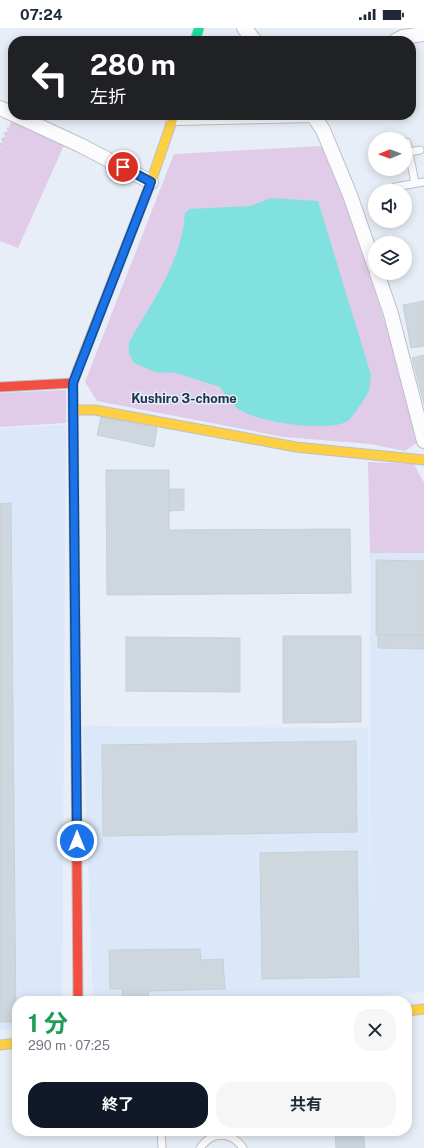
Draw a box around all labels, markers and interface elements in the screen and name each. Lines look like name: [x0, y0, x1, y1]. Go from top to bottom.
text: 07:24: [20, 6, 63, 23]
text: 280 m: [90, 48, 176, 81]
icon: left: [24, 52, 76, 104]
text: 左折: [90, 86, 126, 107]
north arrow: [368, 132, 412, 176]
map controls: [368, 132, 412, 280]
pin: [106, 150, 140, 184]
icon: arrive: [112, 156, 134, 178]
button: sound: [368, 184, 412, 228]
button: layers: [368, 236, 412, 280]
district label: Kushiro 3-chome: [131, 391, 237, 406]
position arrow: [56, 820, 98, 862]
text: 1 分: [28, 1009, 68, 1037]
button: close: [354, 1009, 396, 1051]
text: 290 m · 07:25: [28, 1038, 110, 1053]
button: 終了: [28, 1082, 208, 1128]
button: 共有: [216, 1082, 396, 1128]

